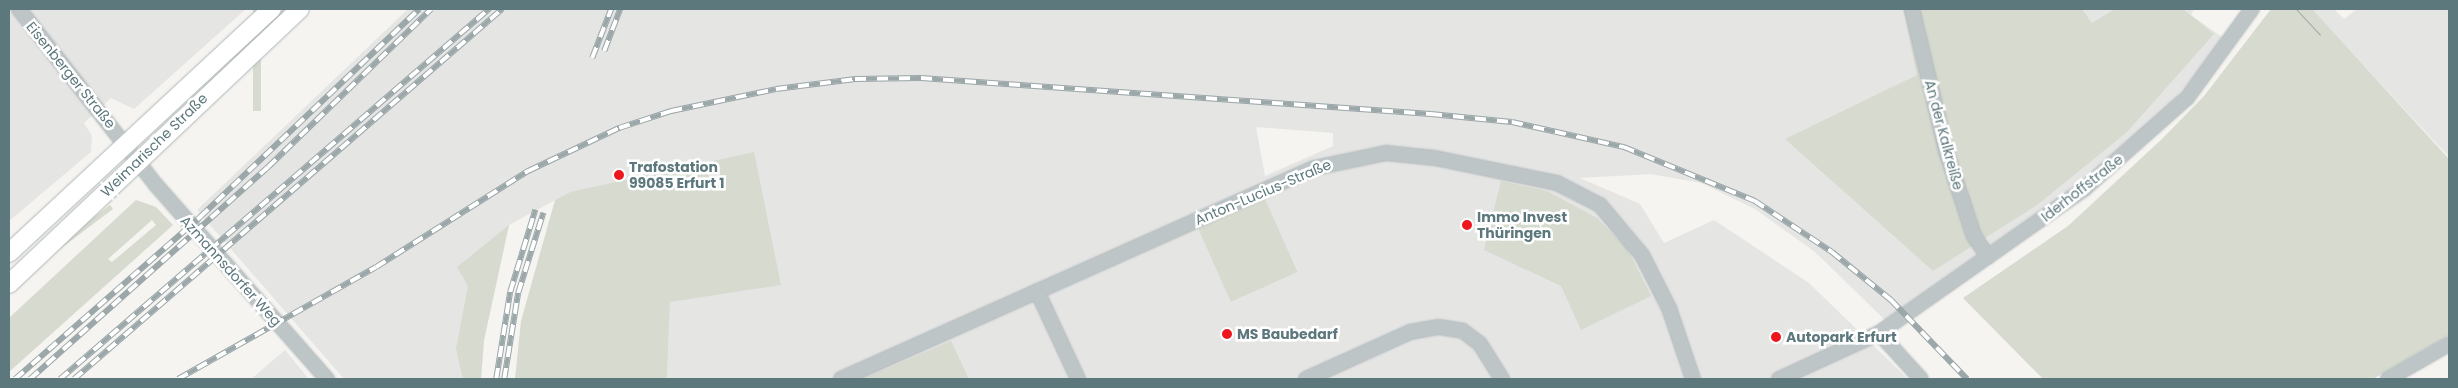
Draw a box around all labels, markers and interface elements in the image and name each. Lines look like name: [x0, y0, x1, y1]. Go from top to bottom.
street label: Eisenberger Straße: [23, 18, 119, 132]
street label: An der Kalkreiße: [1921, 78, 1967, 192]
street label: Weimarische Straße: [97, 90, 211, 200]
street label: Iderhoffstraße: [2038, 151, 2126, 225]
street label: Anton-Lucius-Straße: [1192, 156, 1334, 228]
place label: Trafostation 99085 Erfurt 1: [629, 159, 724, 192]
marker: Trafostation 99085 Erfurt 1: [613, 169, 625, 181]
place label: Immo Invest Thüringen: [1477, 209, 1567, 242]
street label: Azmannsdorfer Weg: [177, 212, 285, 330]
marker: Immo Invest Thüringen: [1461, 219, 1473, 231]
place label: MS Baubedarf: [1237, 326, 1338, 342]
marker: MS Baubedarf: [1221, 328, 1233, 340]
place label: Autopark Erfurt: [1786, 329, 1897, 345]
marker: Autopark Erfurt: [1770, 331, 1782, 343]

